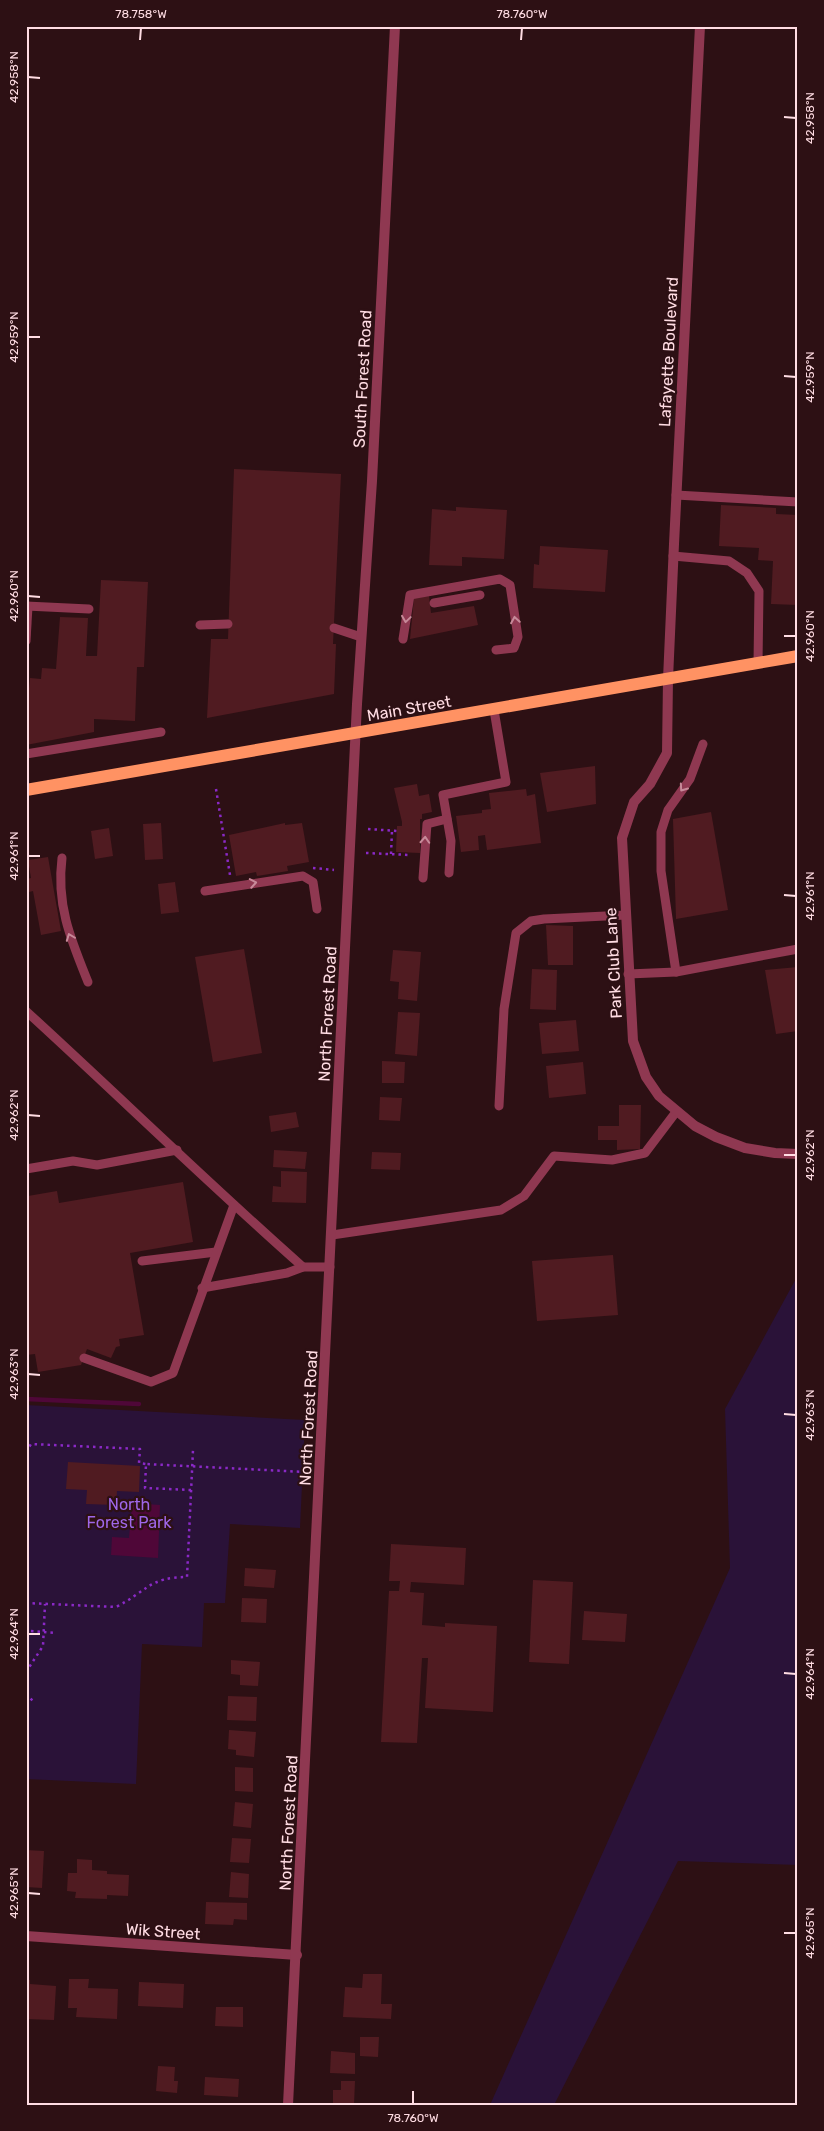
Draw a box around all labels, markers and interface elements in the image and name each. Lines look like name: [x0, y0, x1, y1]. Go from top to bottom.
text: 78.758°W: [115, 7, 167, 21]
text: 78.760°W: [496, 7, 548, 21]
text: 42.958°N: [7, 51, 21, 103]
text: 42.958°N: [803, 92, 817, 144]
street label: Lafayette Boulevard: [655, 277, 682, 428]
street label: South Forest Road: [349, 310, 376, 449]
text: 42.959°N: [7, 311, 21, 363]
text: 42.959°N: [803, 351, 817, 403]
text: 42.960°N: [7, 570, 21, 622]
text: 42.960°N: [803, 610, 817, 662]
one-way arrow: [401, 614, 411, 623]
one-way arrow: [511, 615, 521, 624]
street label: Main Street: [365, 692, 453, 725]
one-way arrow: [680, 783, 689, 792]
text: 42.961°N: [7, 831, 21, 881]
one-way arrow: [419, 836, 430, 844]
text: 42.961°N: [803, 871, 817, 921]
one-way arrow: [249, 879, 257, 889]
street label: Park Club Lane: [601, 907, 626, 1019]
one-way arrow: [66, 933, 76, 942]
street label: North Forest Road: [314, 946, 341, 1082]
text: 42.962°N: [7, 1089, 21, 1141]
text: 42.962°N: [803, 1129, 817, 1181]
text: 42.963°N: [7, 1348, 21, 1400]
street label: North Forest Road: [295, 1350, 322, 1486]
text: 42.963°N: [803, 1389, 817, 1441]
park label: North Forest Park: [87, 1495, 172, 1532]
text: 42.964°N: [7, 1608, 21, 1660]
text: 42.964°N: [803, 1648, 817, 1700]
street label: North Forest Road: [275, 1755, 302, 1891]
text: 42.965°N: [7, 1867, 21, 1919]
text: 42.965°N: [803, 1907, 817, 1959]
street label: Wik Street: [125, 1919, 201, 1944]
text: 78.760°W: [387, 2111, 439, 2125]

